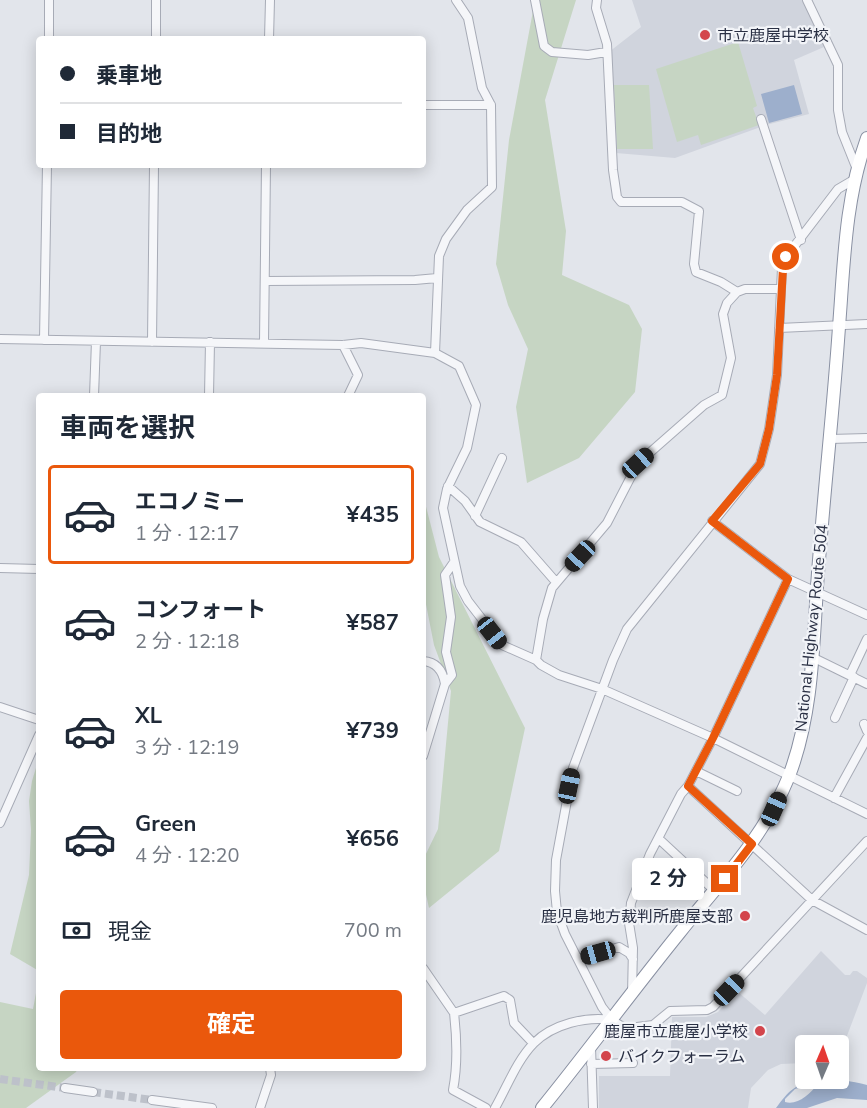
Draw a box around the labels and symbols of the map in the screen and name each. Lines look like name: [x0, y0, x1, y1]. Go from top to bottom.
place label: 市立鹿屋中学校: [717, 25, 829, 47]
marker: 市立鹿屋中学校: [698, 28, 712, 42]
route start: [772, 243, 799, 270]
car: [619, 444, 657, 482]
street label: National Highway Route 504: [790, 523, 834, 733]
car: [561, 537, 599, 575]
car: [474, 613, 510, 653]
car: [556, 767, 582, 805]
car: [758, 789, 790, 829]
callout: 2 分: [632, 858, 704, 900]
route end: [711, 865, 738, 892]
place label: 鹿児島地方裁判所鹿屋支部: [541, 906, 733, 928]
marker: 鹿児島地方裁判所鹿屋支部: [738, 909, 752, 923]
car: [578, 939, 618, 967]
car: [710, 971, 748, 1009]
place label: 鹿屋市立鹿屋小学校: [604, 1021, 748, 1043]
marker: 鹿屋市立鹿屋小学校: [753, 1024, 767, 1038]
north arrow: [795, 1035, 849, 1089]
place label: バイクフォーラム: [618, 1046, 745, 1068]
marker: バイクフォーラム: [599, 1049, 613, 1063]

